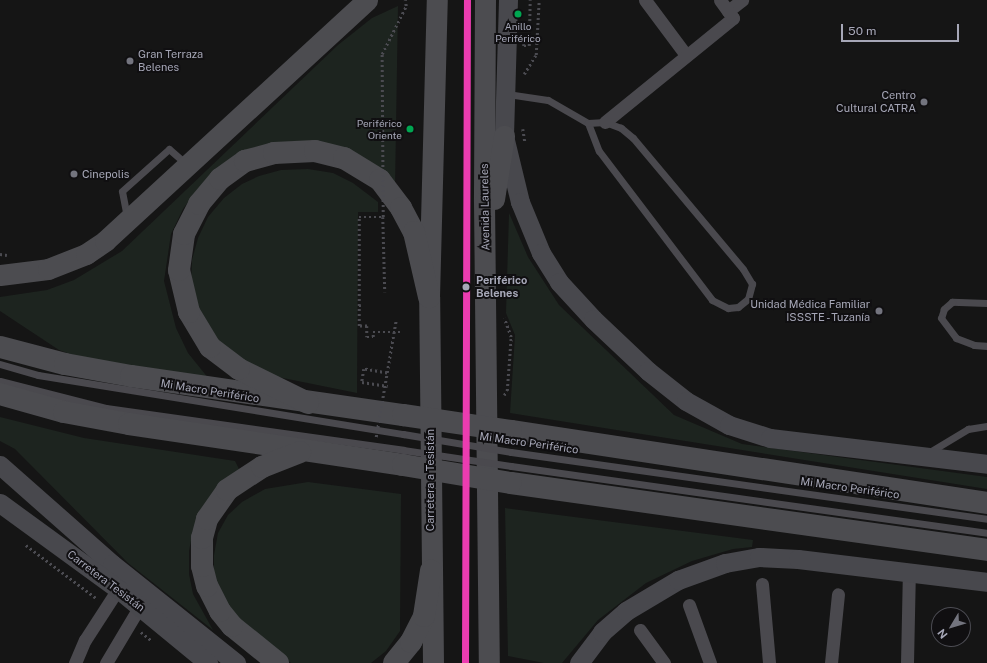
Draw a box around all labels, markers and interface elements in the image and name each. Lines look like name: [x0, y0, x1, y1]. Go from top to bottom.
marker: Anillo Periférico: [513, 9, 523, 19]
scale bar: [843, 16, 961, 42]
place label: Anillo Periférico: [495, 20, 541, 44]
text: 50 m: [848, 24, 876, 38]
place label: Gran Terraza Belenes: [138, 48, 203, 74]
marker: Gran Terraza Belenes: [125, 56, 135, 66]
place label: Centro Cultural CATRA: [836, 89, 916, 115]
marker: Centro Cultural CATRA: [919, 97, 929, 107]
place label: Periférico Oriente: [357, 117, 402, 140]
marker: Periférico Oriente: [405, 124, 415, 134]
street label: Avenida Laureles: [478, 163, 492, 251]
place label: Cinepolis: [82, 167, 129, 181]
marker: Cinepolis: [69, 169, 79, 179]
place label: Periférico Belenes: [476, 274, 527, 300]
marker: Periférico Belenes: [459, 280, 473, 294]
place label: Unidad Médica Familiar ISSSTE - Tuzanía: [750, 298, 870, 324]
marker: Unidad Médica Familiar ISSSTE - Tuzanía: [873, 305, 885, 317]
street label: Mi Macro Periférico: [160, 377, 260, 405]
street label: Carretera a Tesistán: [423, 429, 437, 531]
street label: Mi Macro Periférico: [479, 430, 579, 456]
street label: Mi Macro Periférico: [800, 475, 900, 501]
street label: Carretera Tesistán: [65, 548, 147, 614]
north arrow: [931, 607, 971, 647]
text: N: [935, 627, 950, 641]

